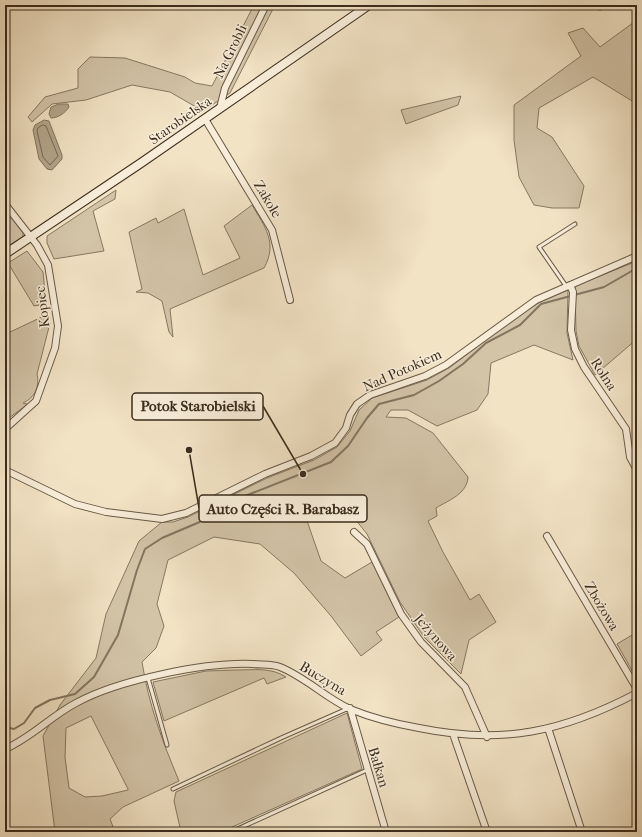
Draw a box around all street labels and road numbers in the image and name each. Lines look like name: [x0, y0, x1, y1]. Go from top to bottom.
street label: Na Grobli: [210, 21, 251, 81]
street label: Starobielska: [146, 92, 215, 148]
street label: Zakole: [250, 177, 285, 221]
street label: Kopiec: [32, 285, 53, 329]
street label: Nad Potokiem: [360, 345, 445, 395]
street label: Rolna: [587, 355, 621, 394]
street label: Zbożowa: [580, 579, 623, 634]
street label: Jeżynowa: [410, 609, 461, 665]
street label: Buczyna: [296, 658, 350, 699]
street label: Bałkan: [364, 745, 393, 789]

